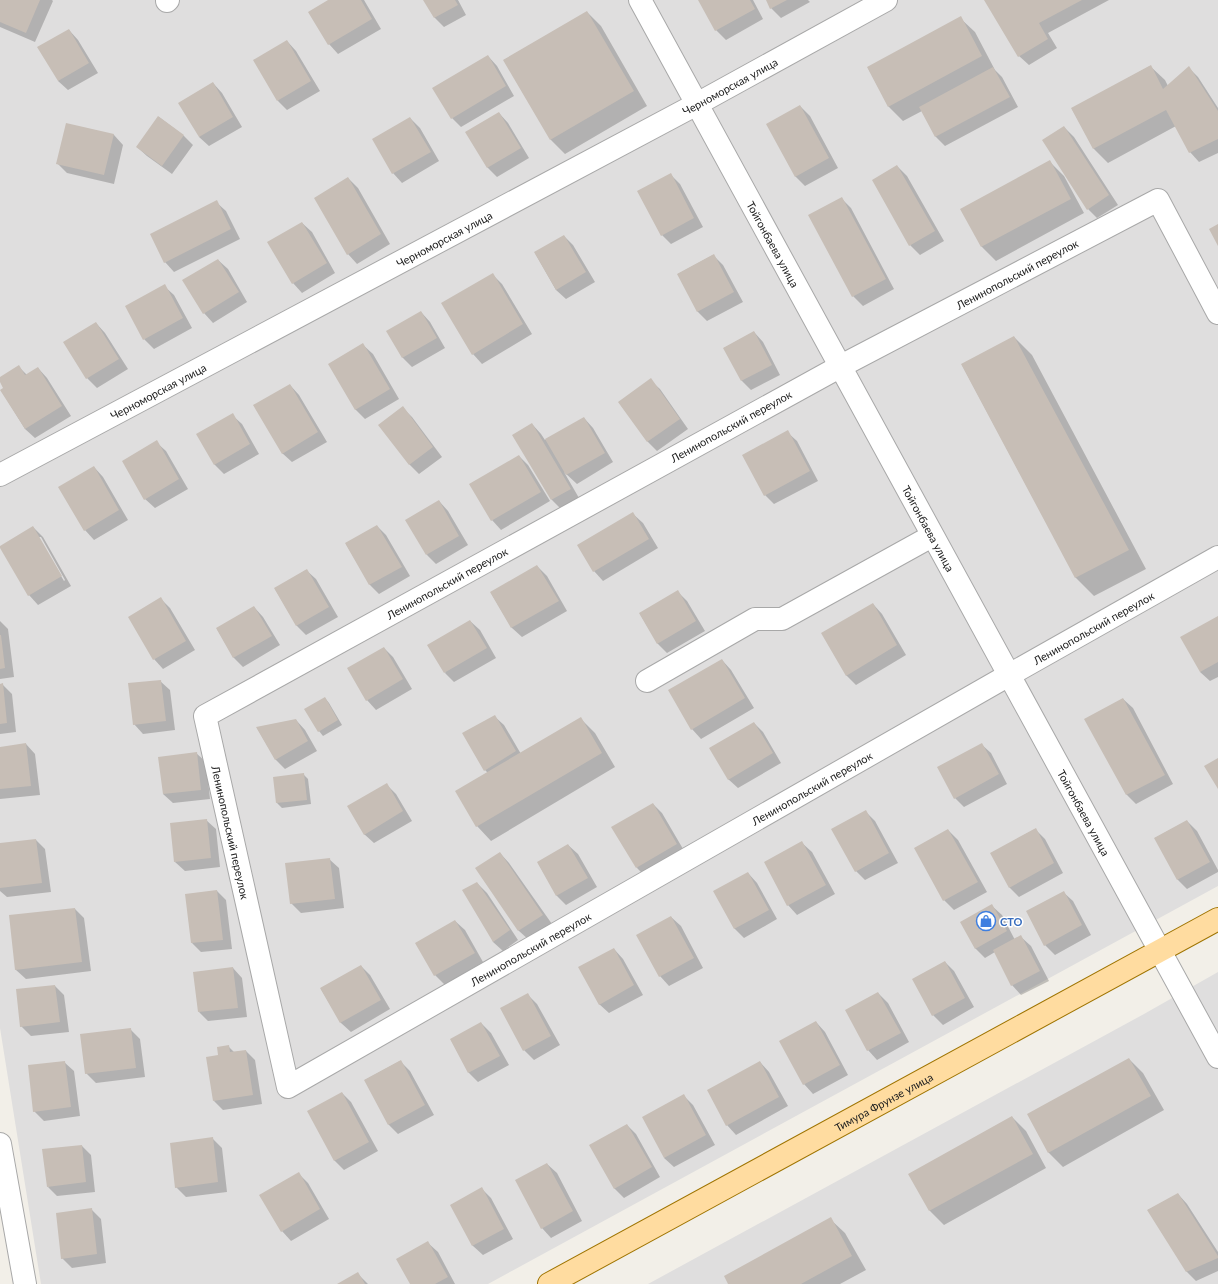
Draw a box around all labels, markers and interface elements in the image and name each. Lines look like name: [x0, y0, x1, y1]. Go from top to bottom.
street label: Черноморская улица: [680, 55, 780, 117]
street label: Тойгонбаева улица: [745, 199, 802, 289]
street label: Черноморская улица: [394, 208, 494, 269]
street label: Ленинопольский переулок: [953, 236, 1081, 312]
street label: Черноморская улица: [108, 360, 208, 422]
street label: Ленинопольский переулок: [667, 387, 794, 465]
street label: Тойгонбаева улица: [900, 483, 958, 573]
street label: Ленинопольский переулок: [383, 544, 510, 622]
street label: Ленинопольский переулок: [1030, 588, 1156, 667]
street label: Ленинопольский переулок: [748, 748, 874, 828]
street label: Ленинопольский переулок: [210, 763, 252, 901]
street label: Тойгонбаева улица: [1056, 767, 1113, 858]
street label: Ленинопольский переулок: [467, 909, 593, 989]
shop icon: СТО: [975, 910, 997, 932]
place label: СТО: [1000, 915, 1023, 928]
street label: Тимура Фрунзе улица: [832, 1070, 935, 1133]

